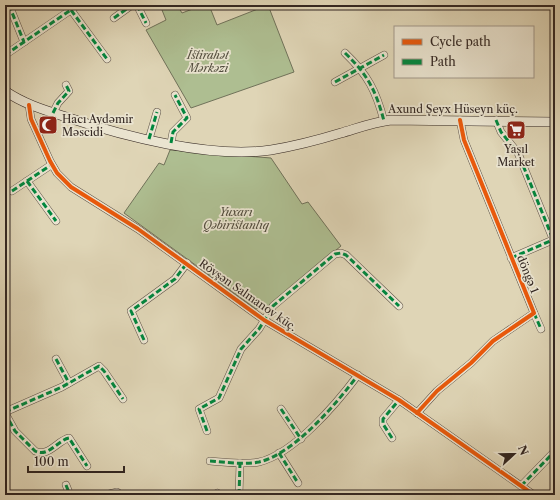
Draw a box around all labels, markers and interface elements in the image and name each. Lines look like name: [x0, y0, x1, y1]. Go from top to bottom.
legend: [394, 26, 534, 78]
text: Cycle path: [430, 34, 491, 49]
park label: İstirahət Mərkəzi: [186, 47, 230, 75]
text: Path: [430, 54, 456, 69]
street label: Axund Şeyx Hüseyn küç.: [387, 102, 518, 116]
place label: Hacı Aydəmir Məscidi: [62, 112, 133, 139]
mosque icon: Hacı Aydəmir Məscidi: [37, 114, 59, 136]
supermarket icon: Yaşıl Market: [505, 119, 527, 141]
place label: Yaşıl Market: [497, 142, 535, 169]
park label: Yuxarı Qəbiristanlıq: [203, 205, 270, 232]
street label: döngə 1: [514, 253, 542, 295]
street label: Rövşən Salmanov küç.: [196, 256, 300, 334]
north arrow: [494, 434, 534, 474]
text: N: [515, 443, 532, 458]
scale bar: [28, 448, 124, 474]
text: 100 m: [34, 454, 69, 469]

